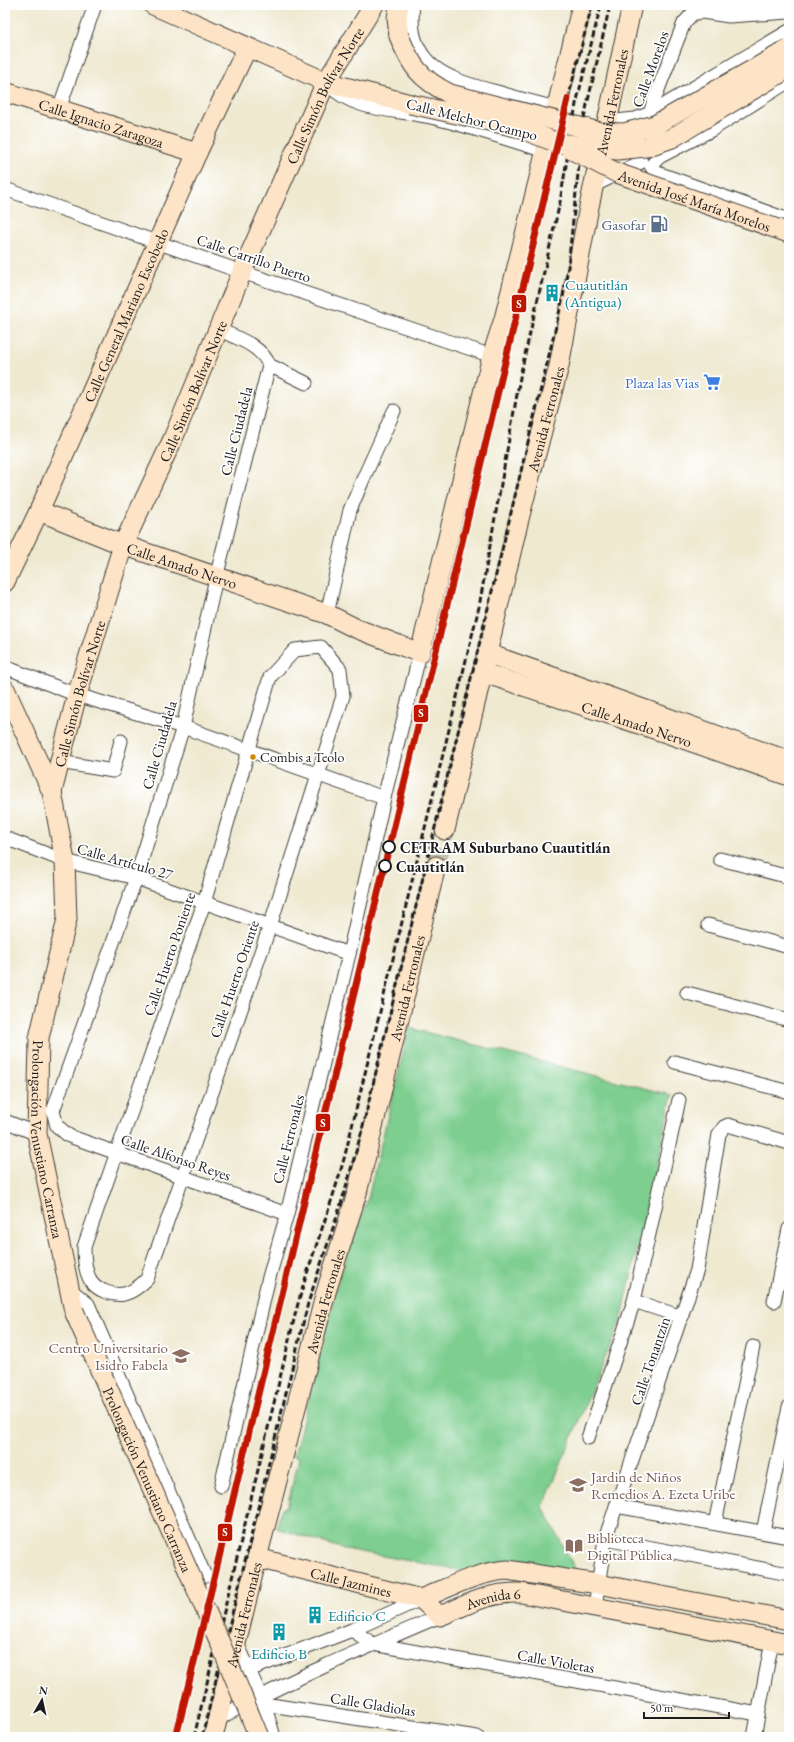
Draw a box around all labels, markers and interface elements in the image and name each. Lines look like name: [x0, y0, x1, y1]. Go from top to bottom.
street label: Calle Simón Bolívar Norte: [281, 23, 368, 167]
street label: Calle Morelos: [627, 28, 673, 110]
street label: Avenida Ferronales: [591, 47, 632, 158]
street label: Calle Melchor Ocampo: [404, 93, 540, 145]
street label: Calle Ignacio Zaragoza: [36, 94, 166, 151]
street label: Avenida José María Morelos: [615, 164, 774, 235]
fuel station icon: Gasofar: [649, 214, 669, 234]
place label: Gasofar: [601, 215, 646, 234]
street label: Calle General Mariano Escobedo: [79, 225, 172, 405]
street label: Calle Carrillo Puerto: [194, 230, 314, 286]
place label: Cuautitlán (Antigua): [565, 275, 628, 311]
building icon: Cuautitlán (Antigua): [542, 283, 562, 303]
line badge: S: [511, 294, 527, 313]
text: S: [516, 297, 522, 311]
street label: Calle Simón Bolívar Norte: [154, 317, 231, 465]
street label: Avenida Ferronales: [522, 364, 568, 475]
supermarket icon: Plaza las Vias: [702, 372, 722, 392]
place label: Plaza las Vias: [625, 373, 699, 392]
street label: Calle Ciudadela: [216, 384, 256, 478]
street label: Calle Amado Nervo: [124, 538, 240, 592]
street label: Calle Simón Bolívar Norte: [49, 618, 109, 769]
street label: Calle Amado Nervo: [579, 696, 695, 751]
street label: Calle Ciudadela: [137, 698, 181, 792]
line badge: S: [413, 704, 429, 723]
text: S: [418, 706, 424, 720]
place label: Combis a Teolo: [260, 748, 344, 766]
marker: Combis a Teolo: [248, 752, 258, 762]
street label: Calle Artículo 27: [75, 838, 176, 884]
place label: CETRAM Suburbano Cuautitlán: [400, 838, 611, 857]
marker: CETRAM Suburbano Cuautitlán: [382, 840, 396, 854]
place label: Cuautitlán: [396, 857, 465, 876]
marker: Cuautitlán: [378, 859, 392, 873]
street label: Calle Huerto Poniente: [139, 889, 199, 1018]
street label: Calle Huerto Oriente: [205, 918, 263, 1040]
street label: Avenida Ferronales: [384, 933, 429, 1044]
street label: Prolongación Venustiano Carranza: [27, 1040, 68, 1240]
street label: Calle Ferronales: [268, 1092, 308, 1186]
line badge: S: [315, 1113, 331, 1132]
text: S: [320, 1116, 326, 1130]
street label: Calle Alfonso Reyes: [118, 1129, 234, 1185]
street label: Avenida Ferronales: [301, 1246, 349, 1357]
street label: Calle Tonantzin: [626, 1314, 674, 1408]
place label: Centro Universitario Isidro Fabela: [48, 1338, 168, 1374]
school or university icon: Centro Universitario Isidro Fabela: [171, 1346, 191, 1366]
street label: Prolongación Venustiano Carranza: [99, 1384, 197, 1575]
place label: Jardin de Niños Remedios A. Ezeta Uribe: [589, 1467, 735, 1503]
school or university icon: Jardin de Niños Remedios A. Ezeta Uribe: [568, 1475, 588, 1495]
line badge: S: [217, 1523, 233, 1542]
text: S: [222, 1525, 228, 1539]
place label: Biblioteca Digital Pública: [587, 1528, 672, 1564]
library icon: Biblioteca Digital Pública: [564, 1536, 584, 1556]
street label: Avenida Ferronales: [221, 1560, 265, 1671]
street label: Calle Jazmines: [308, 1562, 394, 1601]
street label: Avenida 6: [461, 1583, 521, 1614]
building icon: Edificio C: [305, 1605, 325, 1625]
place label: Edificio C: [328, 1606, 386, 1625]
building icon: Edificio B: [269, 1622, 289, 1642]
place label: Edificio B: [251, 1644, 307, 1663]
street label: Calle Violetas: [516, 1645, 596, 1677]
north arrow: [22, 1680, 62, 1720]
text: N: [38, 1683, 49, 1698]
street label: Calle Gladiolas: [329, 1688, 417, 1720]
scale bar: [644, 1694, 729, 1720]
text: 50 m: [650, 1700, 674, 1716]

